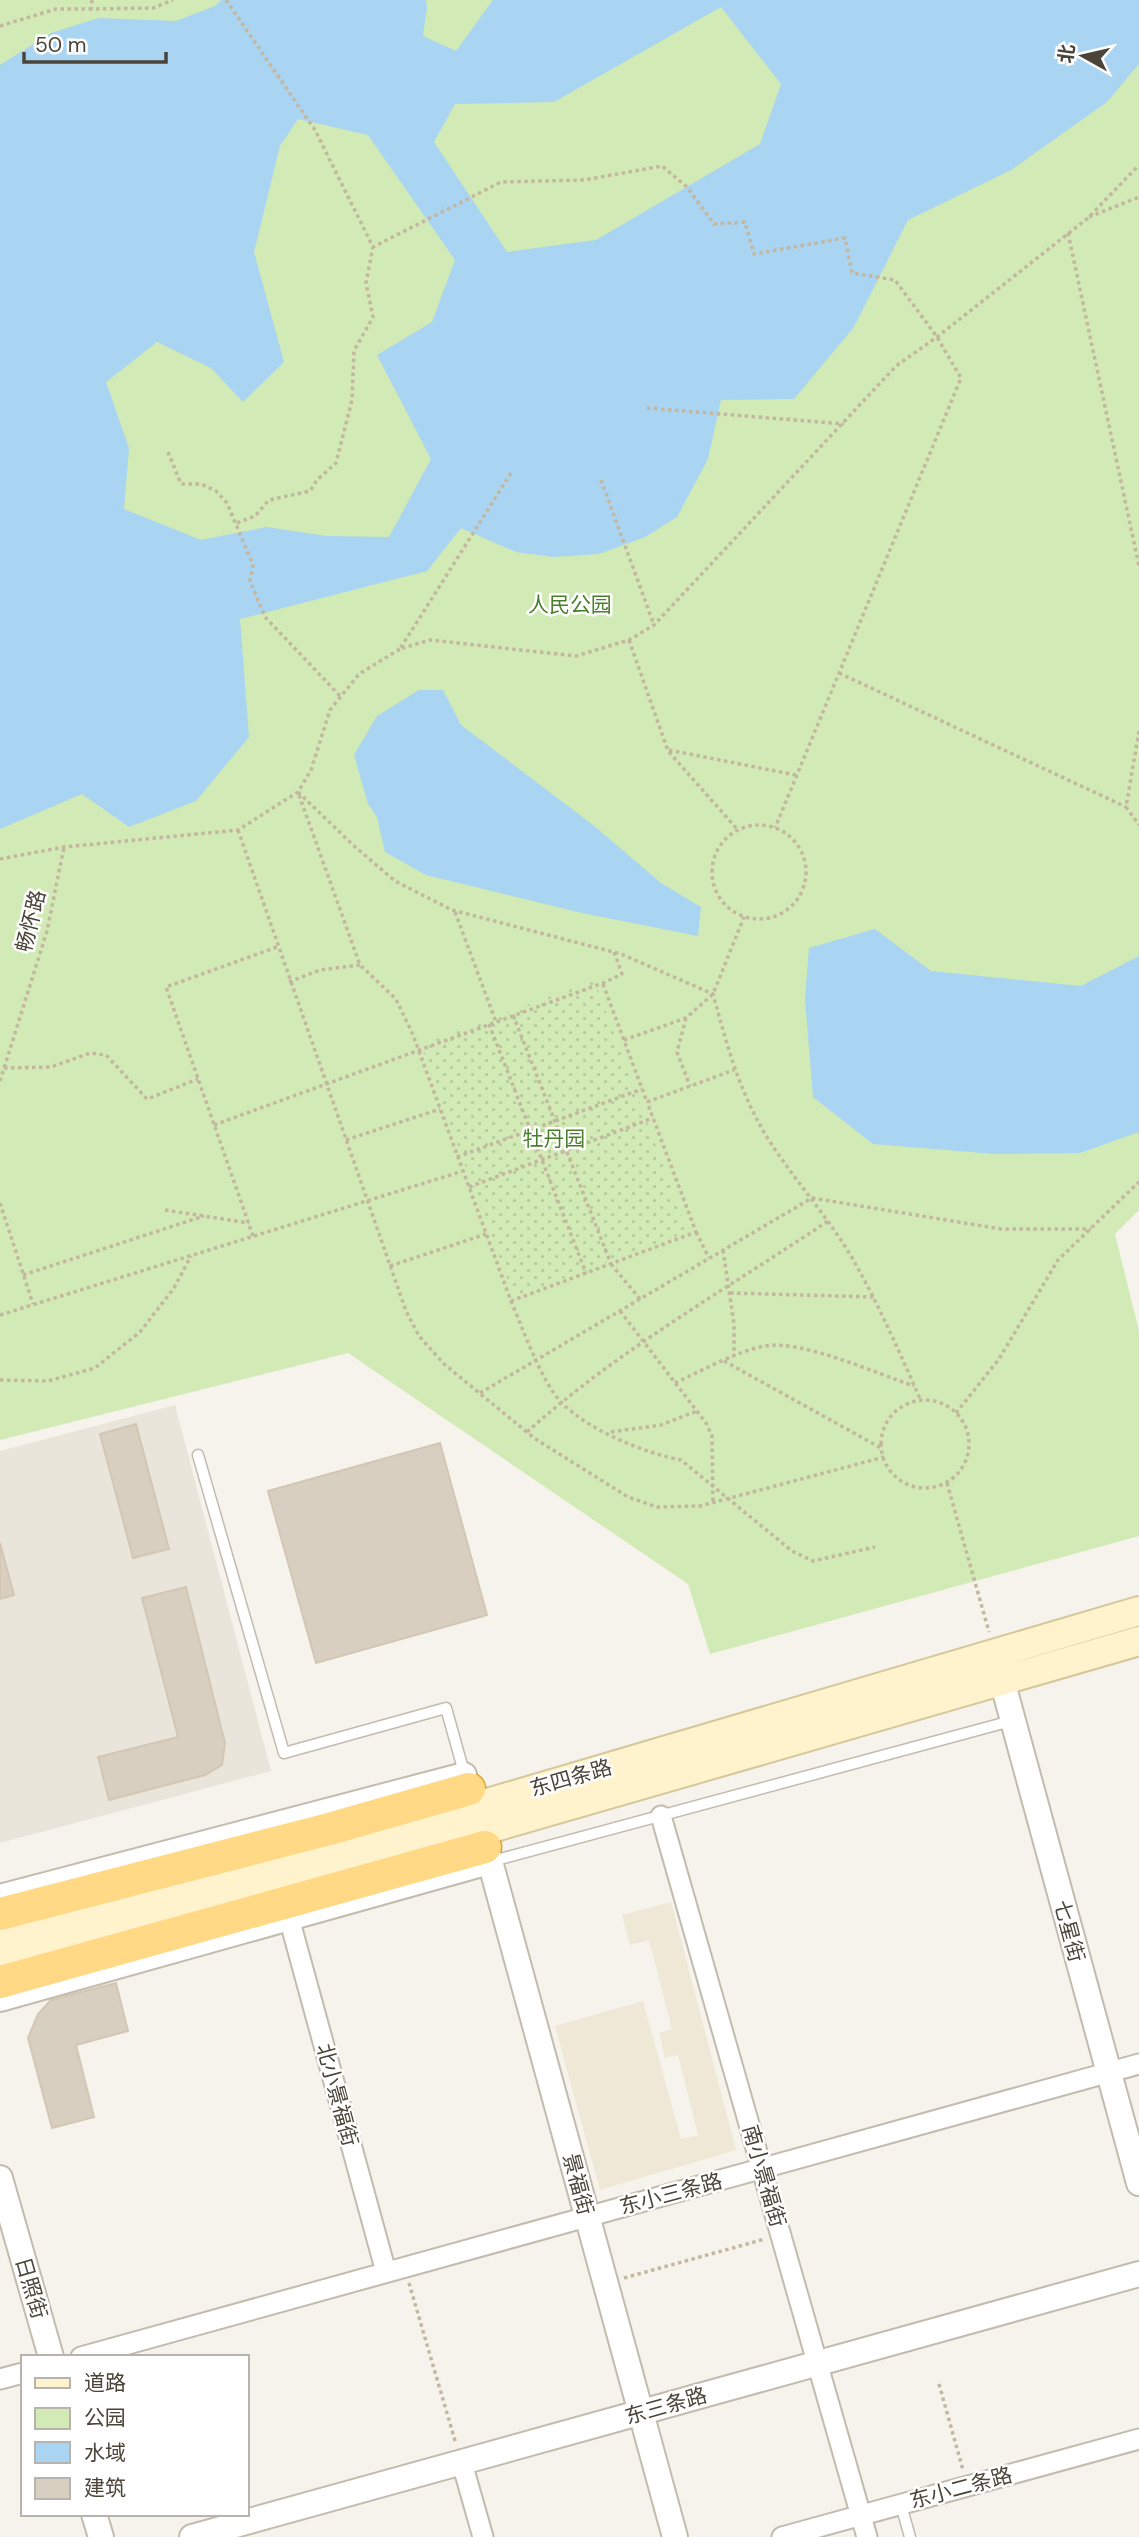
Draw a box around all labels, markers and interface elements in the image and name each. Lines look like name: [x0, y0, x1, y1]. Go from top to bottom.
scale bar: [24, 21, 166, 65]
north arrow: [1048, 21, 1118, 91]
text: 50 m: [35, 31, 86, 59]
text: 北: [1053, 43, 1080, 65]
park label: 人民公园: [528, 591, 612, 619]
street label: 畅怀路: [10, 887, 52, 955]
park label: 牡丹园: [523, 1125, 586, 1153]
street label: 东四条路: [527, 1753, 615, 1803]
street label: 七星街: [1047, 1897, 1091, 1965]
street label: 北小景福街: [310, 2041, 364, 2149]
street label: 南小景福街: [736, 2122, 792, 2230]
street label: 景福街: [556, 2150, 600, 2218]
street label: 东小三条路: [617, 2167, 725, 2221]
street label: 日照街: [9, 2254, 53, 2322]
legend: [21, 2355, 248, 2516]
text: 道路: [84, 2369, 126, 2397]
street label: 东三条路: [622, 2381, 710, 2431]
text: 公园: [84, 2404, 126, 2432]
text: 水域: [84, 2439, 126, 2467]
street label: 东小二条路: [907, 2461, 1015, 2515]
text: 建筑: [84, 2474, 126, 2502]

